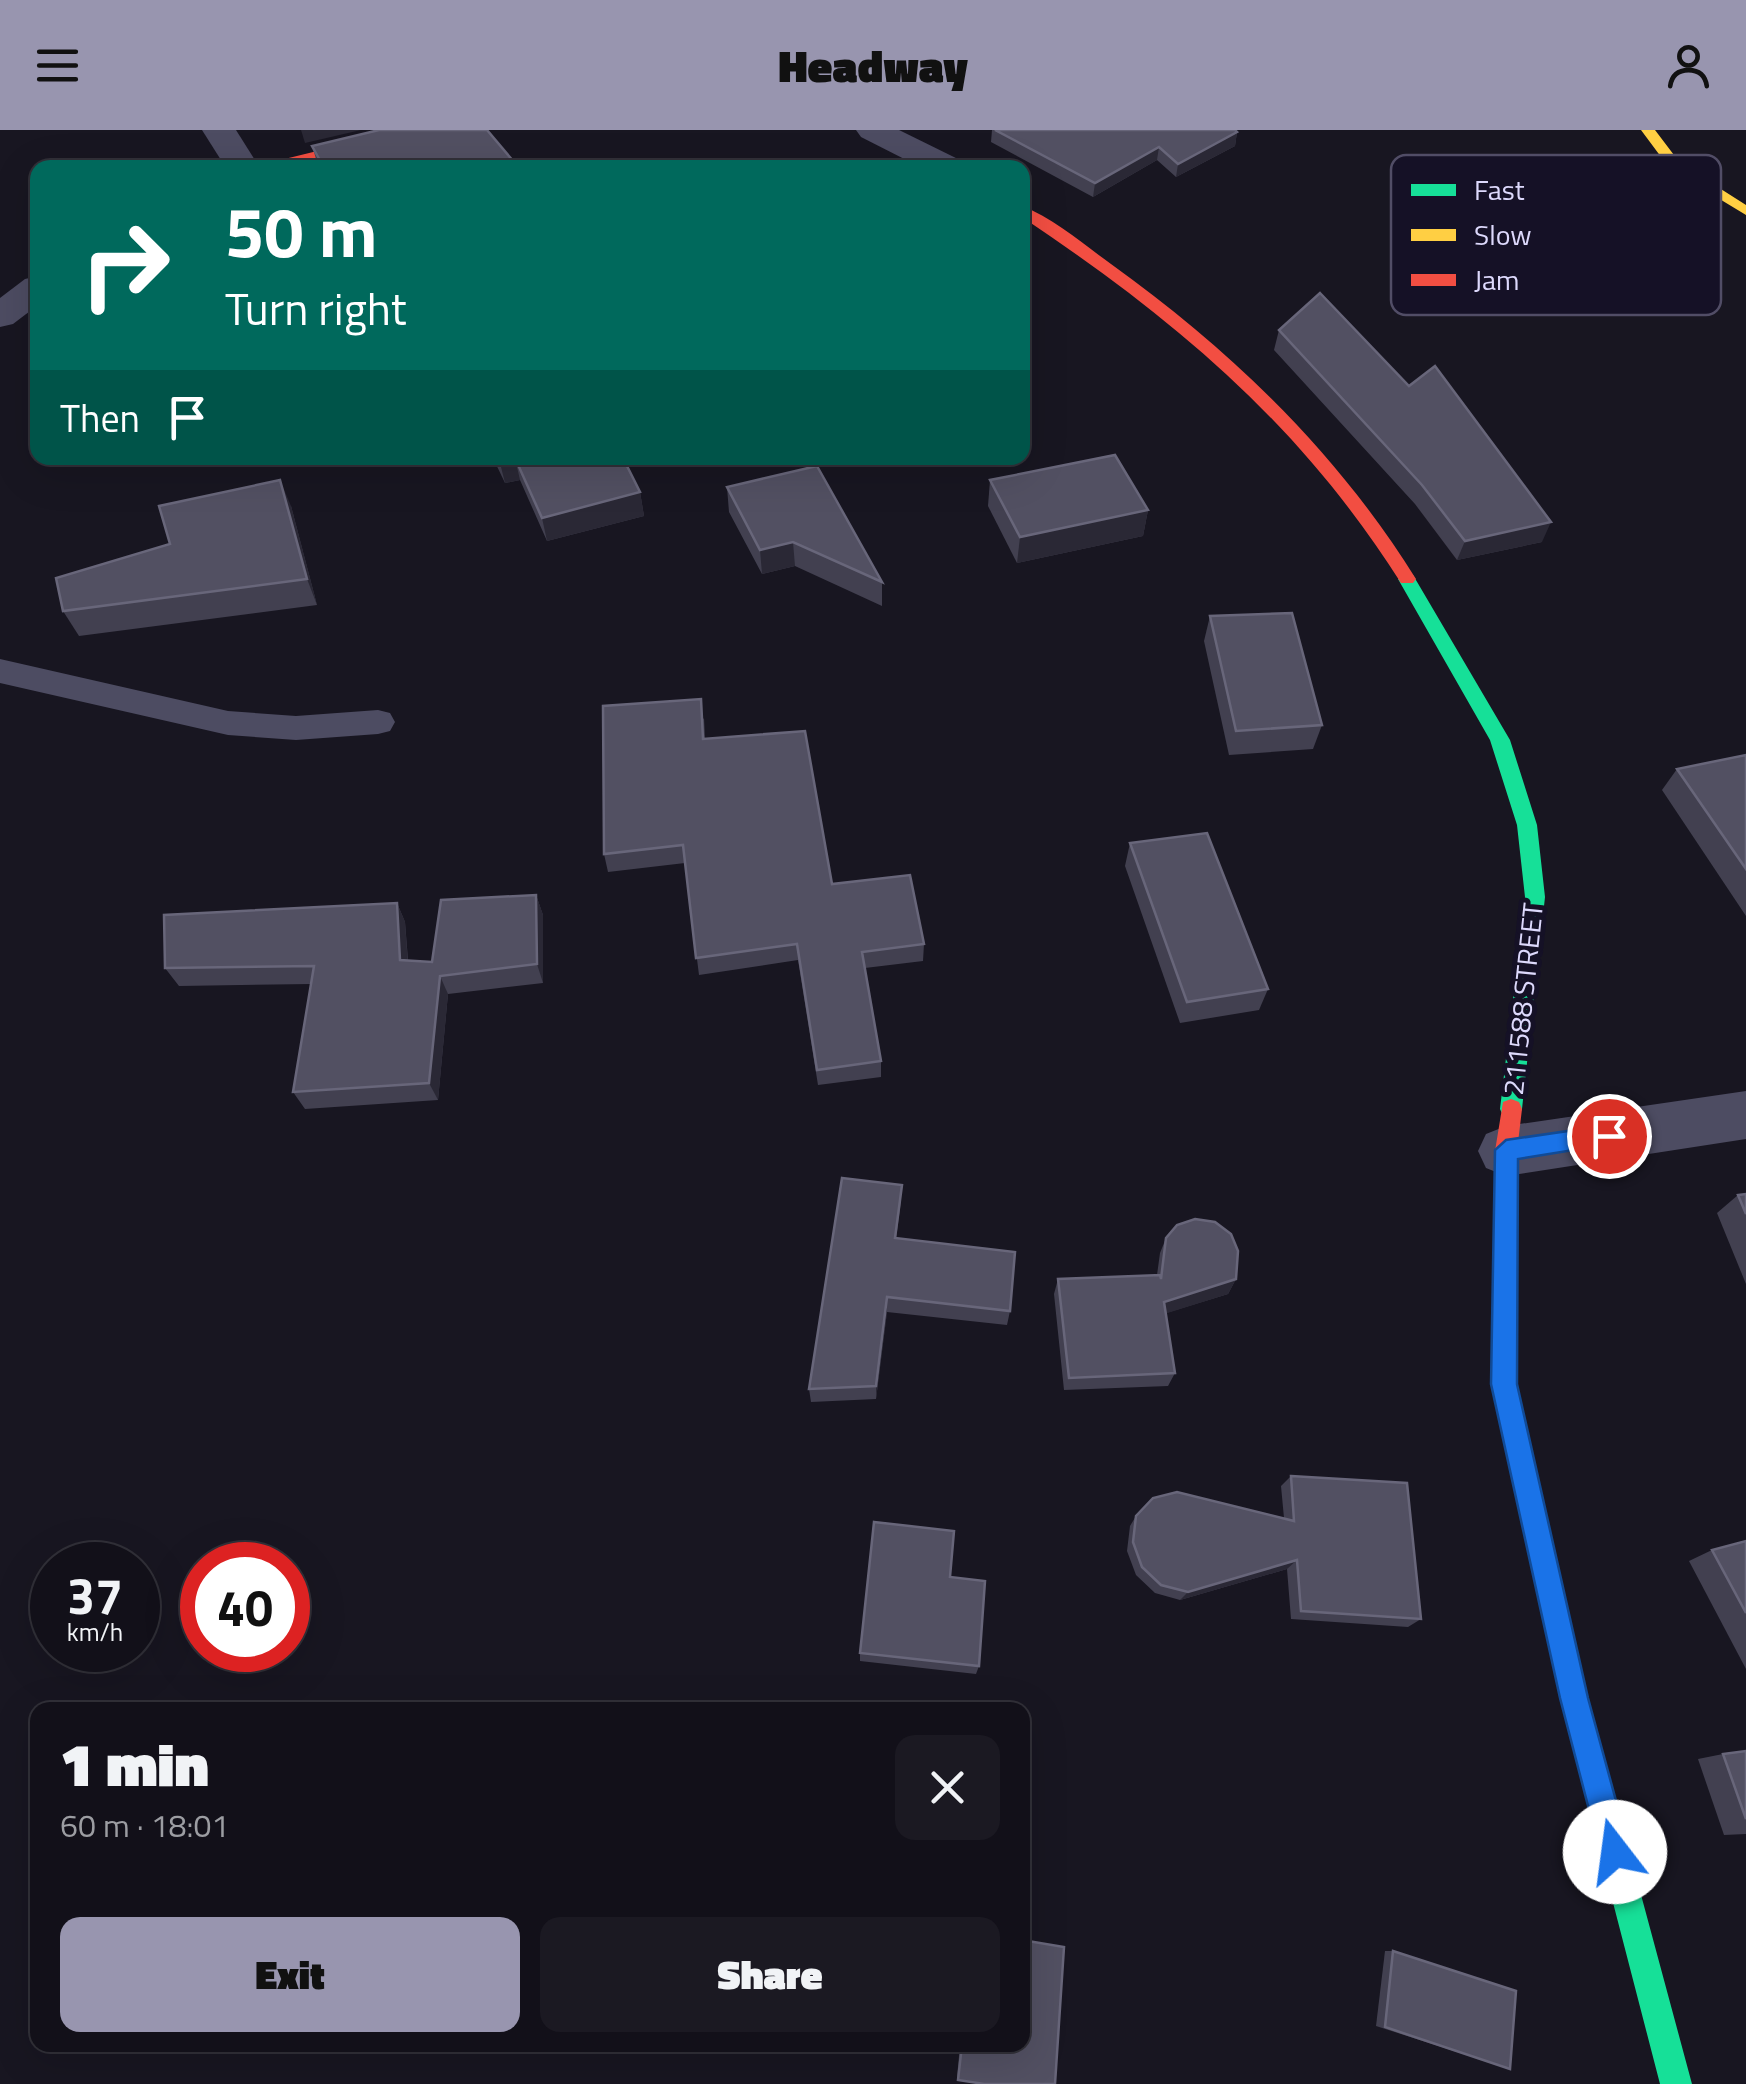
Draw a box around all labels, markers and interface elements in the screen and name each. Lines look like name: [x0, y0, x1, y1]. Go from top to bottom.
text: Headway: [778, 31, 968, 99]
icon: menu: [30, 38, 85, 93]
icon: person: [1661, 38, 1716, 93]
legend: [1391, 155, 1721, 315]
text: Fast: [1474, 168, 1525, 211]
text: 50 m: [225, 178, 378, 284]
icon: right: [60, 200, 190, 330]
text: Slow: [1474, 213, 1532, 256]
text: Jam: [1474, 258, 1520, 301]
text: Turn right: [225, 274, 407, 342]
text: Then: [60, 389, 140, 447]
icon: arrive: [160, 390, 215, 445]
street label: 211588 STREET: [1491, 900, 1554, 1097]
pin: [1567, 1094, 1652, 1179]
icon: arrive: [1582, 1109, 1637, 1164]
speed limit sign: 40: [180, 1542, 310, 1672]
text: 37: [67, 1557, 123, 1633]
text: km/h: [67, 1613, 123, 1651]
text: 1 min: [60, 1718, 209, 1809]
button: close: [895, 1735, 1000, 1840]
position arrow: [1563, 1800, 1667, 1904]
text: 60 m · 18:01: [60, 1801, 229, 1849]
button: Exit: [60, 1917, 520, 2032]
button: Share: [540, 1917, 1000, 2032]

